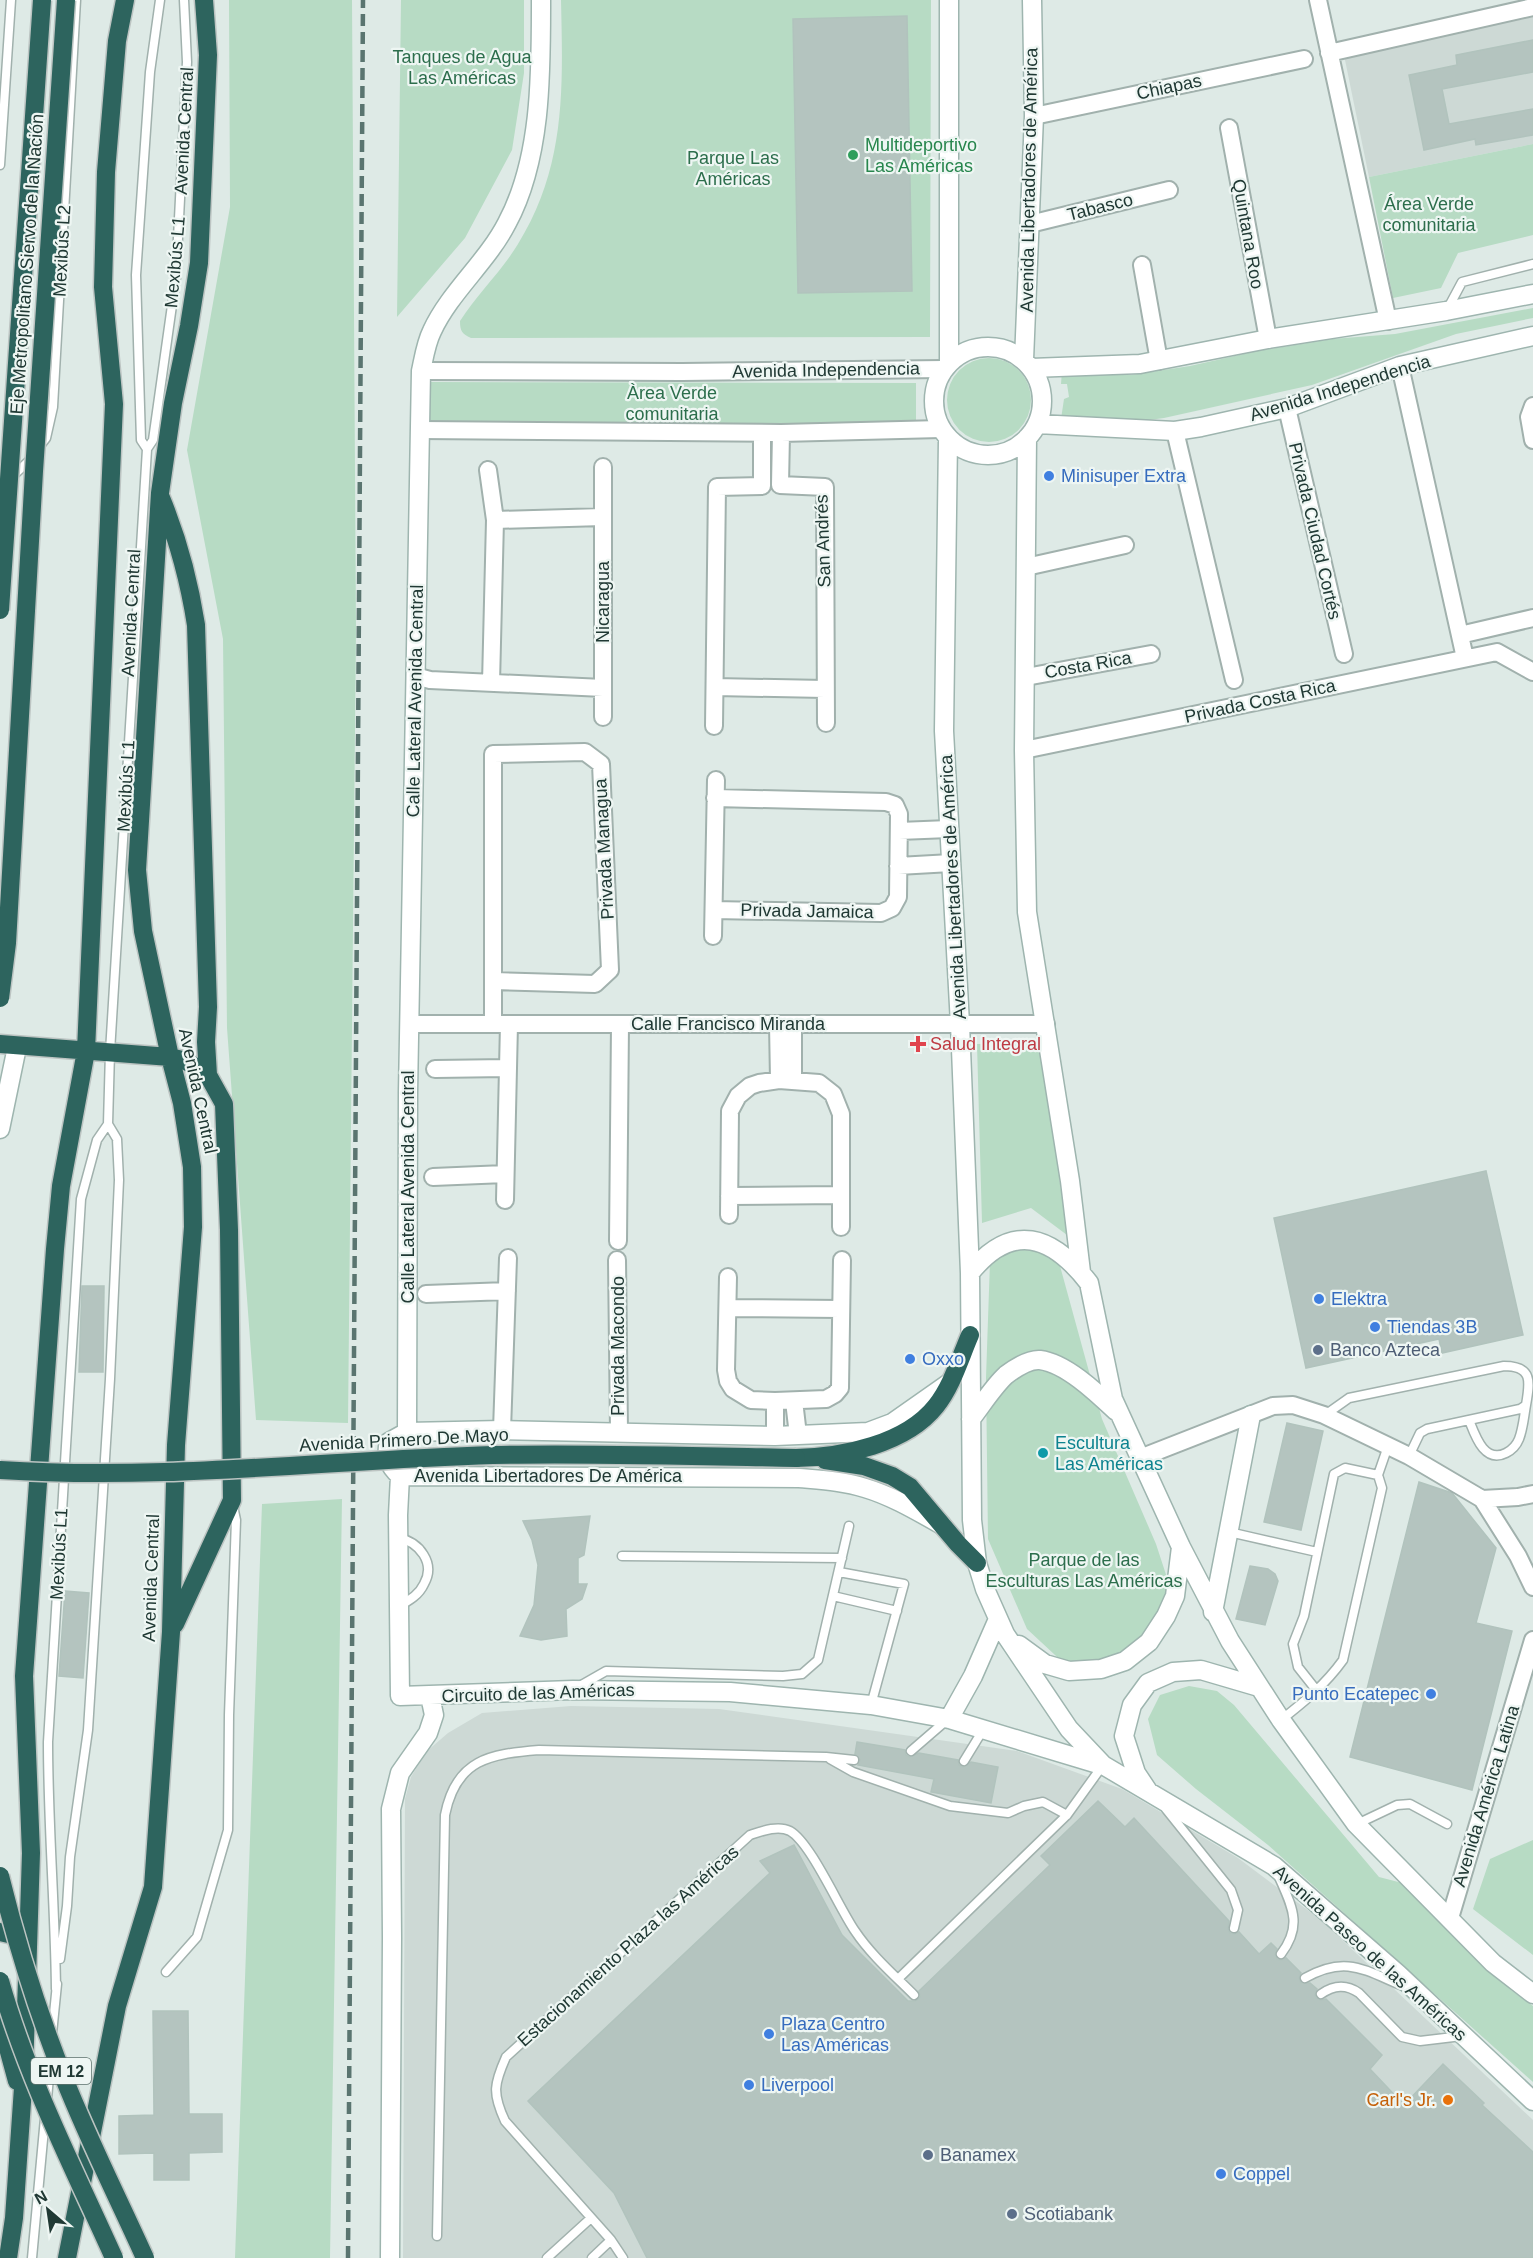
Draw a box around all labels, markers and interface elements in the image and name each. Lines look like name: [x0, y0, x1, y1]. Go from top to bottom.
street label: Avenida Libertadores de América: [1017, 46, 1041, 313]
park label: Tanques de Agua Las Américas: [392, 47, 533, 88]
street label: Avenida Central: [171, 67, 197, 195]
street label: Chiapas: [1135, 70, 1203, 104]
street label: Eje Metropolitano Siervo de la Nación: [7, 113, 47, 415]
place label: Multideportivo Las Américas: [865, 135, 977, 176]
park label: Parque Las Américas: [687, 148, 779, 189]
marker: Multideportivo Las Américas: [846, 148, 860, 162]
street label: Quintana Roo: [1229, 178, 1267, 290]
street label: Tabasco: [1065, 189, 1135, 225]
park label: Área Verde comunitaria: [1382, 194, 1477, 235]
street label: Mexibús L2: [50, 205, 74, 297]
street label: Mexibús L1: [161, 215, 189, 309]
street label: Avenida Independencia: [1247, 351, 1434, 425]
street label: Avenida Independencia: [732, 358, 921, 382]
park label: Àrea Verde comunitaria: [625, 383, 720, 424]
street label: Privada Ciudad Cortés: [1285, 441, 1345, 621]
place label: Minisuper Extra: [1061, 466, 1187, 486]
marker: Minisuper Extra: [1042, 469, 1056, 483]
street label: San Andrés: [811, 494, 835, 588]
street label: Avenida Central: [118, 549, 144, 677]
street label: Nicaragua: [593, 560, 613, 643]
street label: Calle Lateral Avenida Central: [403, 584, 427, 818]
street label: Costa Rica: [1043, 647, 1134, 682]
street label: Privada Costa Rica: [1183, 675, 1338, 727]
street label: Mexibús L1: [114, 740, 138, 832]
street label: Avenida Libertadores de América: [936, 753, 970, 1020]
street label: Privada Managua: [590, 777, 618, 920]
street label: Privada Jamaica: [740, 900, 875, 922]
street label: Calle Francisco Miranda: [631, 1014, 826, 1034]
street label: Avenida Central: [175, 1026, 221, 1156]
place label: Salud Integral: [930, 1034, 1041, 1054]
marker: Salud Integral: [911, 1037, 925, 1051]
street label: Calle Lateral Avenida Central: [398, 1071, 418, 1303]
street label: Privada Macondo: [608, 1276, 628, 1416]
place label: Elektra: [1331, 1289, 1388, 1309]
marker: Elektra: [1312, 1292, 1326, 1306]
place label: Tiendas 3B: [1387, 1317, 1477, 1337]
marker: Tiendas 3B: [1368, 1320, 1382, 1334]
place label: Banco Azteca: [1330, 1340, 1441, 1360]
marker: Banco Azteca: [1311, 1343, 1325, 1357]
place label: Oxxo: [922, 1349, 964, 1369]
marker: Oxxo: [903, 1352, 917, 1366]
street label: Avenida Primero De Mayo: [299, 1425, 509, 1455]
place label: Escultura Las Américas: [1055, 1433, 1163, 1474]
marker: Escultura Las Américas: [1036, 1446, 1050, 1460]
street label: Avenida Libertadores De América: [414, 1466, 683, 1486]
street label: Mexibús L1: [47, 1508, 71, 1600]
street label: Avenida Central: [139, 1514, 163, 1642]
park label: Parque de las Esculturas Las Américas: [985, 1550, 1183, 1591]
street label: Circuito de las Américas: [441, 1680, 635, 1706]
place label: Punto Ecatepec: [1292, 1684, 1419, 1704]
marker: Punto Ecatepec: [1424, 1687, 1438, 1701]
street label: Avenida América Latina: [1449, 1702, 1523, 1889]
street label: Estacionamiento Plaza las Américas: [514, 1841, 742, 2051]
street label: Avenida Paseo de las Américas: [1269, 1861, 1471, 2045]
place label: Plaza Centro Las Américas: [781, 2014, 889, 2055]
marker: Plaza Centro Las Américas: [762, 2027, 776, 2041]
road number: EM 12: [31, 2058, 91, 2084]
place label: Liverpool: [761, 2075, 834, 2095]
marker: Liverpool: [742, 2078, 756, 2092]
place label: Carl's Jr.: [1367, 2090, 1436, 2110]
marker: Carl's Jr.: [1441, 2093, 1455, 2107]
place label: Banamex: [940, 2145, 1016, 2165]
marker: Banamex: [921, 2148, 935, 2162]
place label: Coppel: [1233, 2164, 1290, 2184]
marker: Coppel: [1214, 2167, 1228, 2181]
north arrow: [18, 2180, 78, 2240]
text: N: [32, 2187, 50, 2208]
place label: Scotiabank: [1024, 2204, 1114, 2224]
marker: Scotiabank: [1005, 2207, 1019, 2221]

